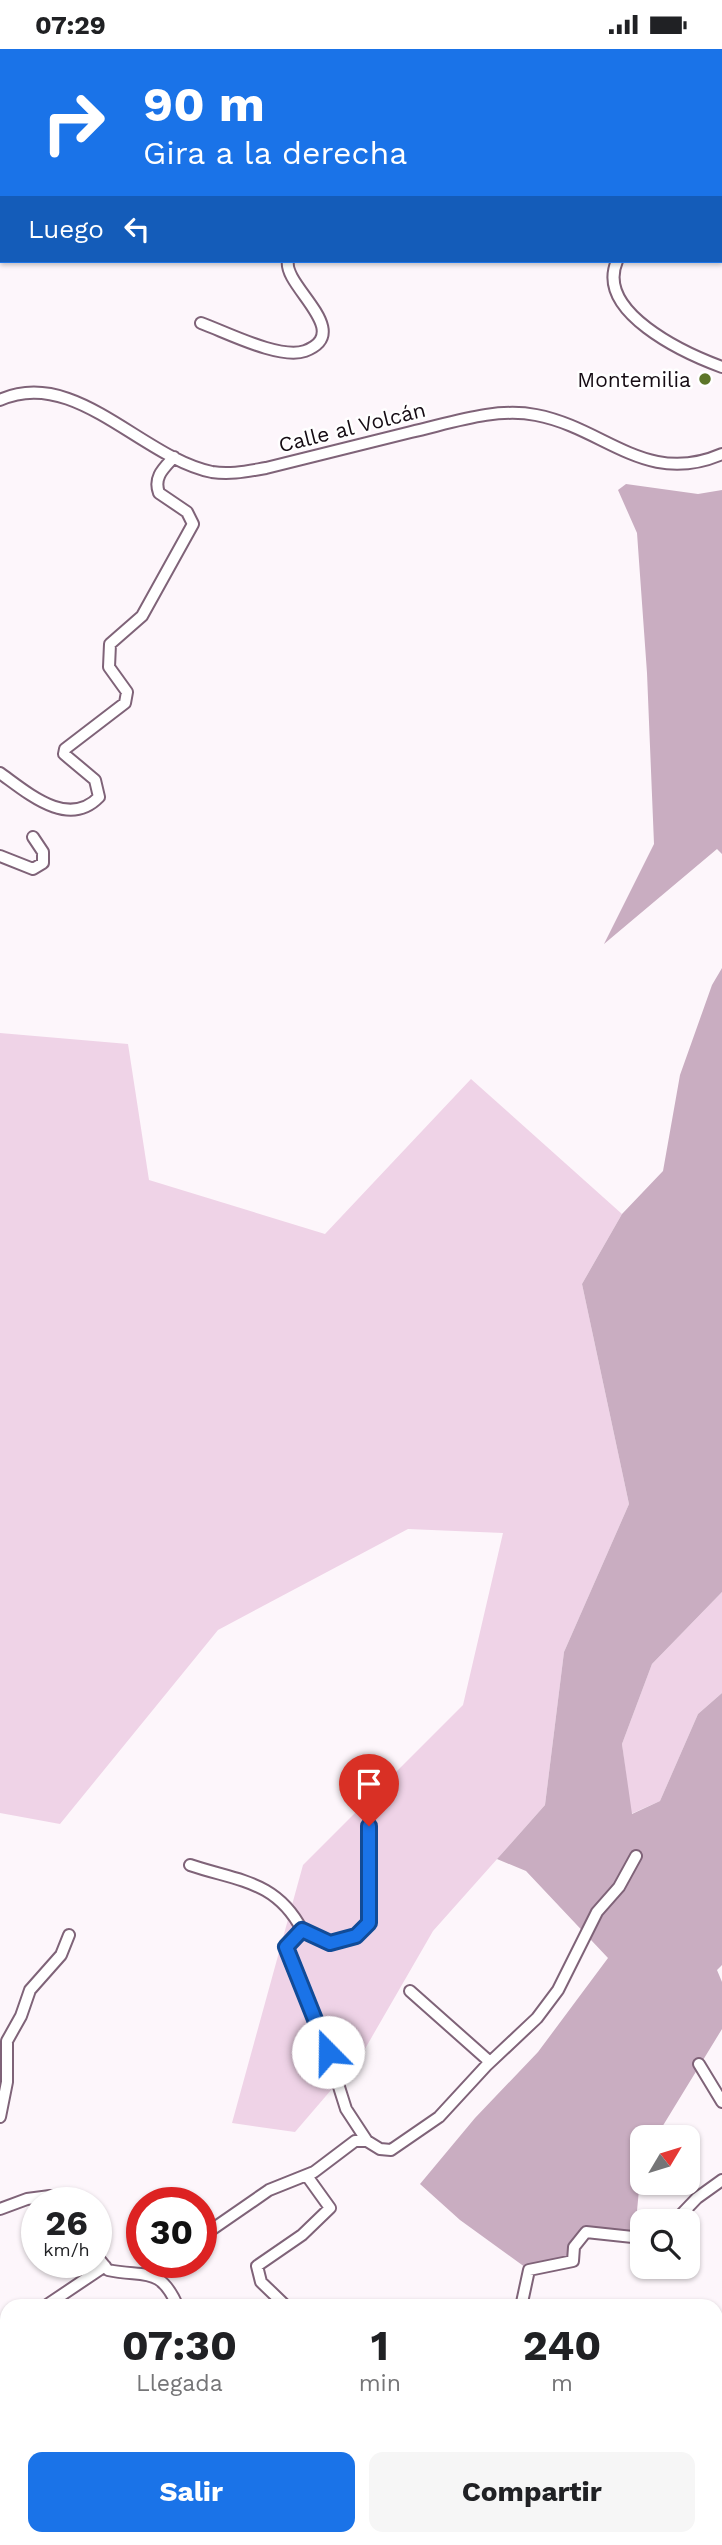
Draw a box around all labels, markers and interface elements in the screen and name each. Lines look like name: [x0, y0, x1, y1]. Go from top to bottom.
text: 07:29: [35, 10, 106, 40]
text: 90 m: [143, 75, 265, 133]
icon: right: [28, 77, 119, 168]
text: Gira a la derecha: [143, 134, 407, 172]
icon: left: [118, 210, 156, 248]
text: Luego: [28, 214, 104, 244]
place label: Montemilia: [577, 367, 691, 392]
marker: Montemilia: [697, 371, 713, 387]
street label: Calle al Volcán: [276, 397, 428, 457]
pin: [339, 1754, 399, 1826]
icon: arrive: [350, 1765, 388, 1803]
position arrow: [291, 2015, 365, 2089]
north arrow: [630, 2125, 700, 2195]
map controls: [630, 2125, 700, 2279]
speed limit sign: 30: [126, 2187, 217, 2278]
text: 26: [45, 2202, 88, 2244]
button: search: [630, 2209, 700, 2279]
text: km/h: [43, 2239, 90, 2260]
text: 07:30: [122, 2321, 237, 2370]
text: 1: [371, 2321, 389, 2370]
text: 240: [523, 2321, 601, 2370]
text: Llegada: [136, 2370, 223, 2397]
text: min: [359, 2370, 401, 2397]
text: m: [551, 2370, 573, 2397]
button: Salir: [28, 2452, 355, 2532]
button: Compartir: [369, 2452, 695, 2532]

